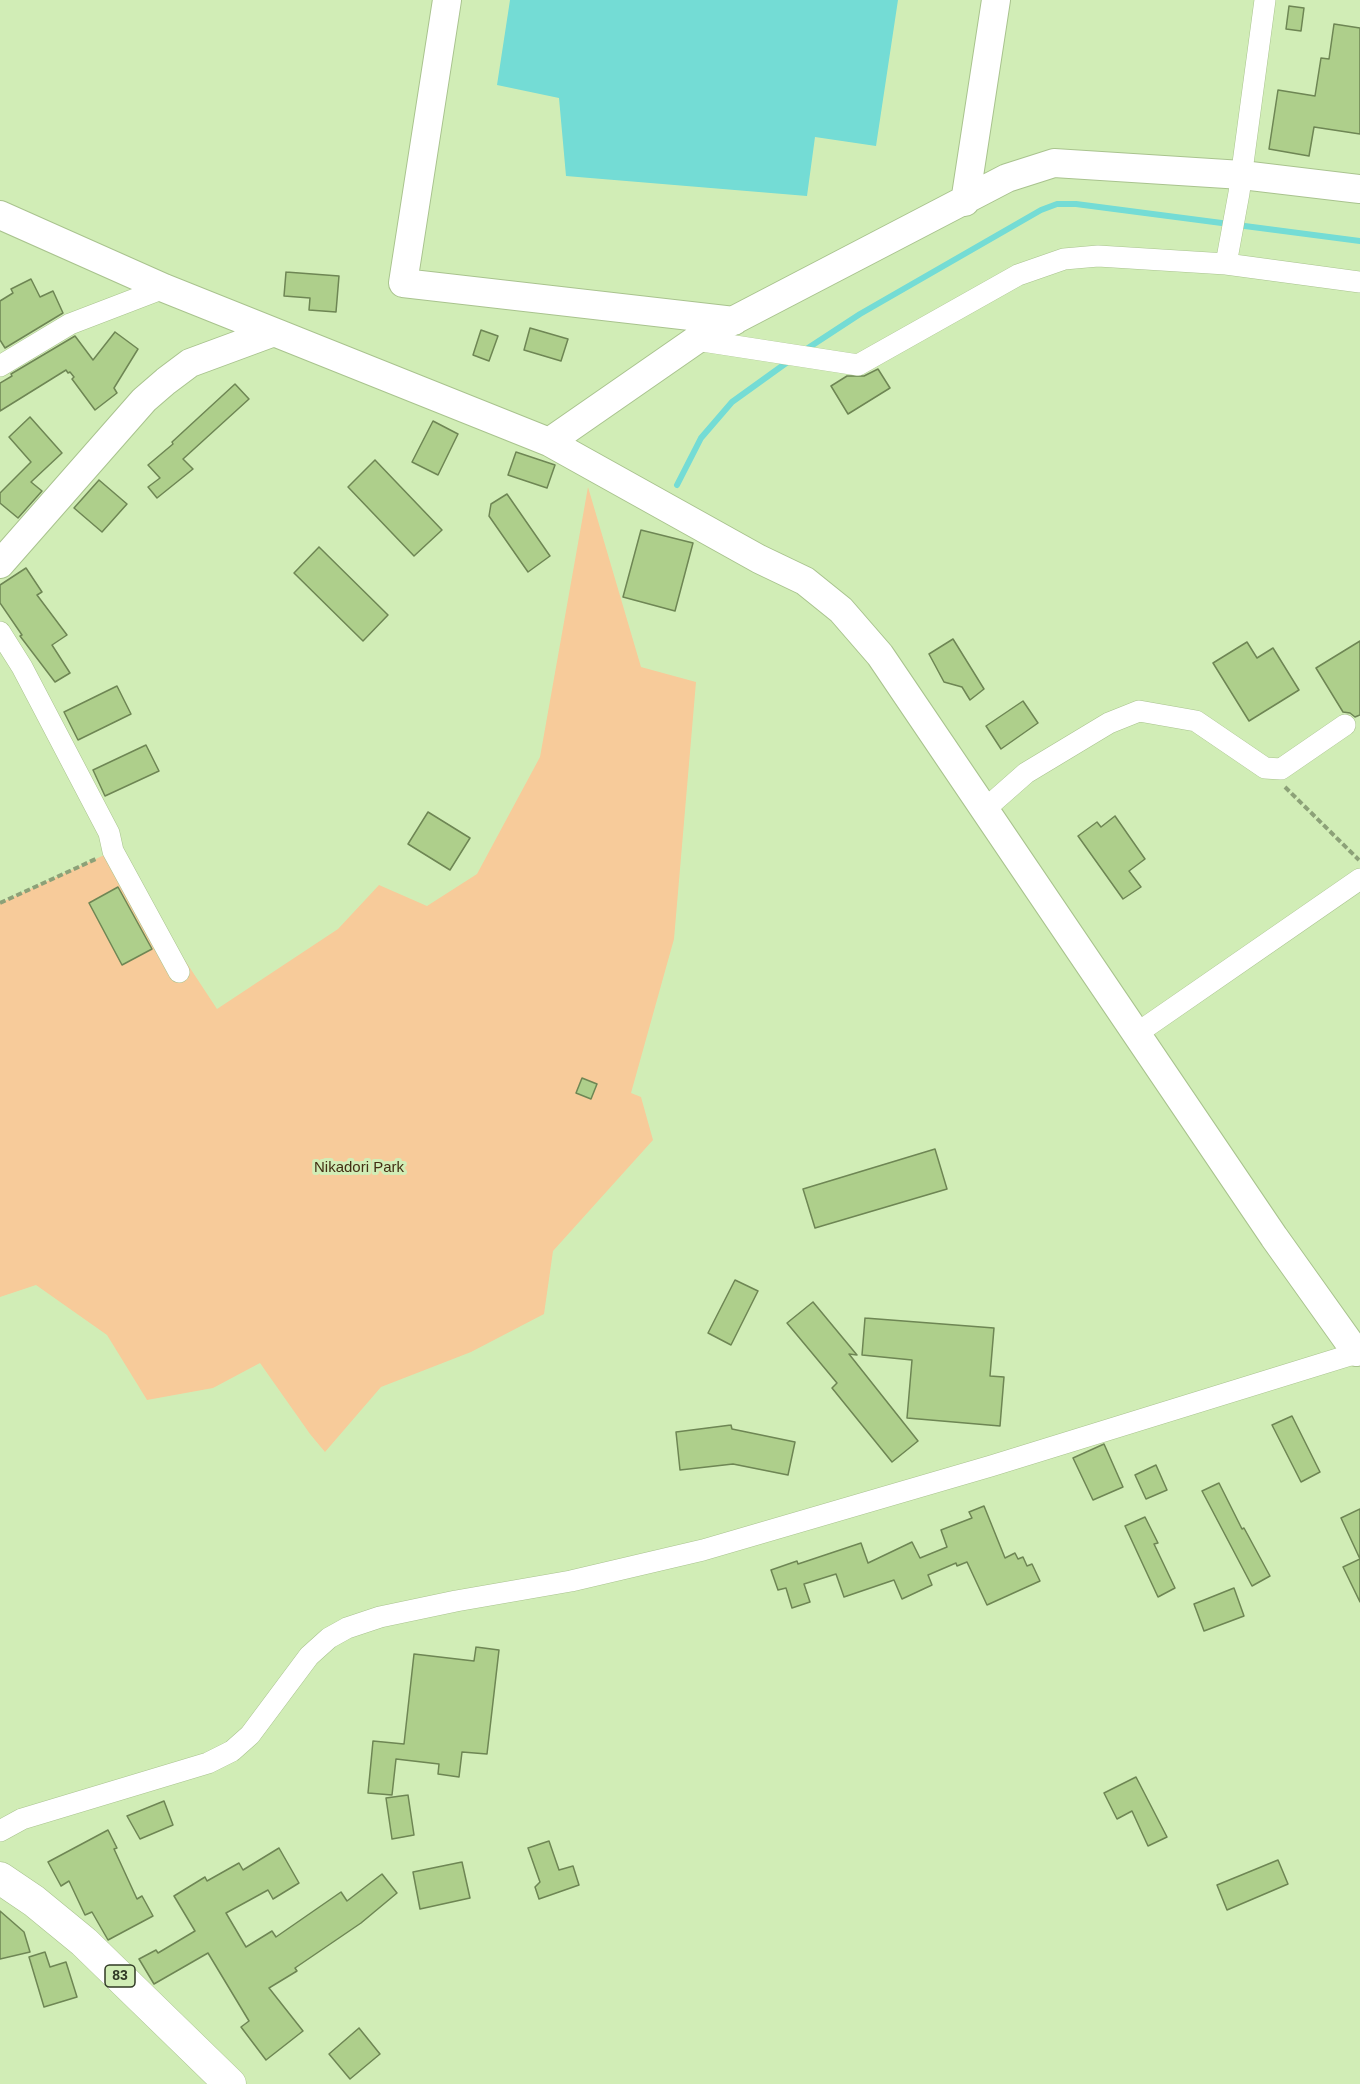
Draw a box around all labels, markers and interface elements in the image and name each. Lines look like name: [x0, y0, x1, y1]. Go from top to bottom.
park label: Nikadori Park: [314, 1159, 404, 1177]
road number: 83: [105, 1965, 135, 1987]

